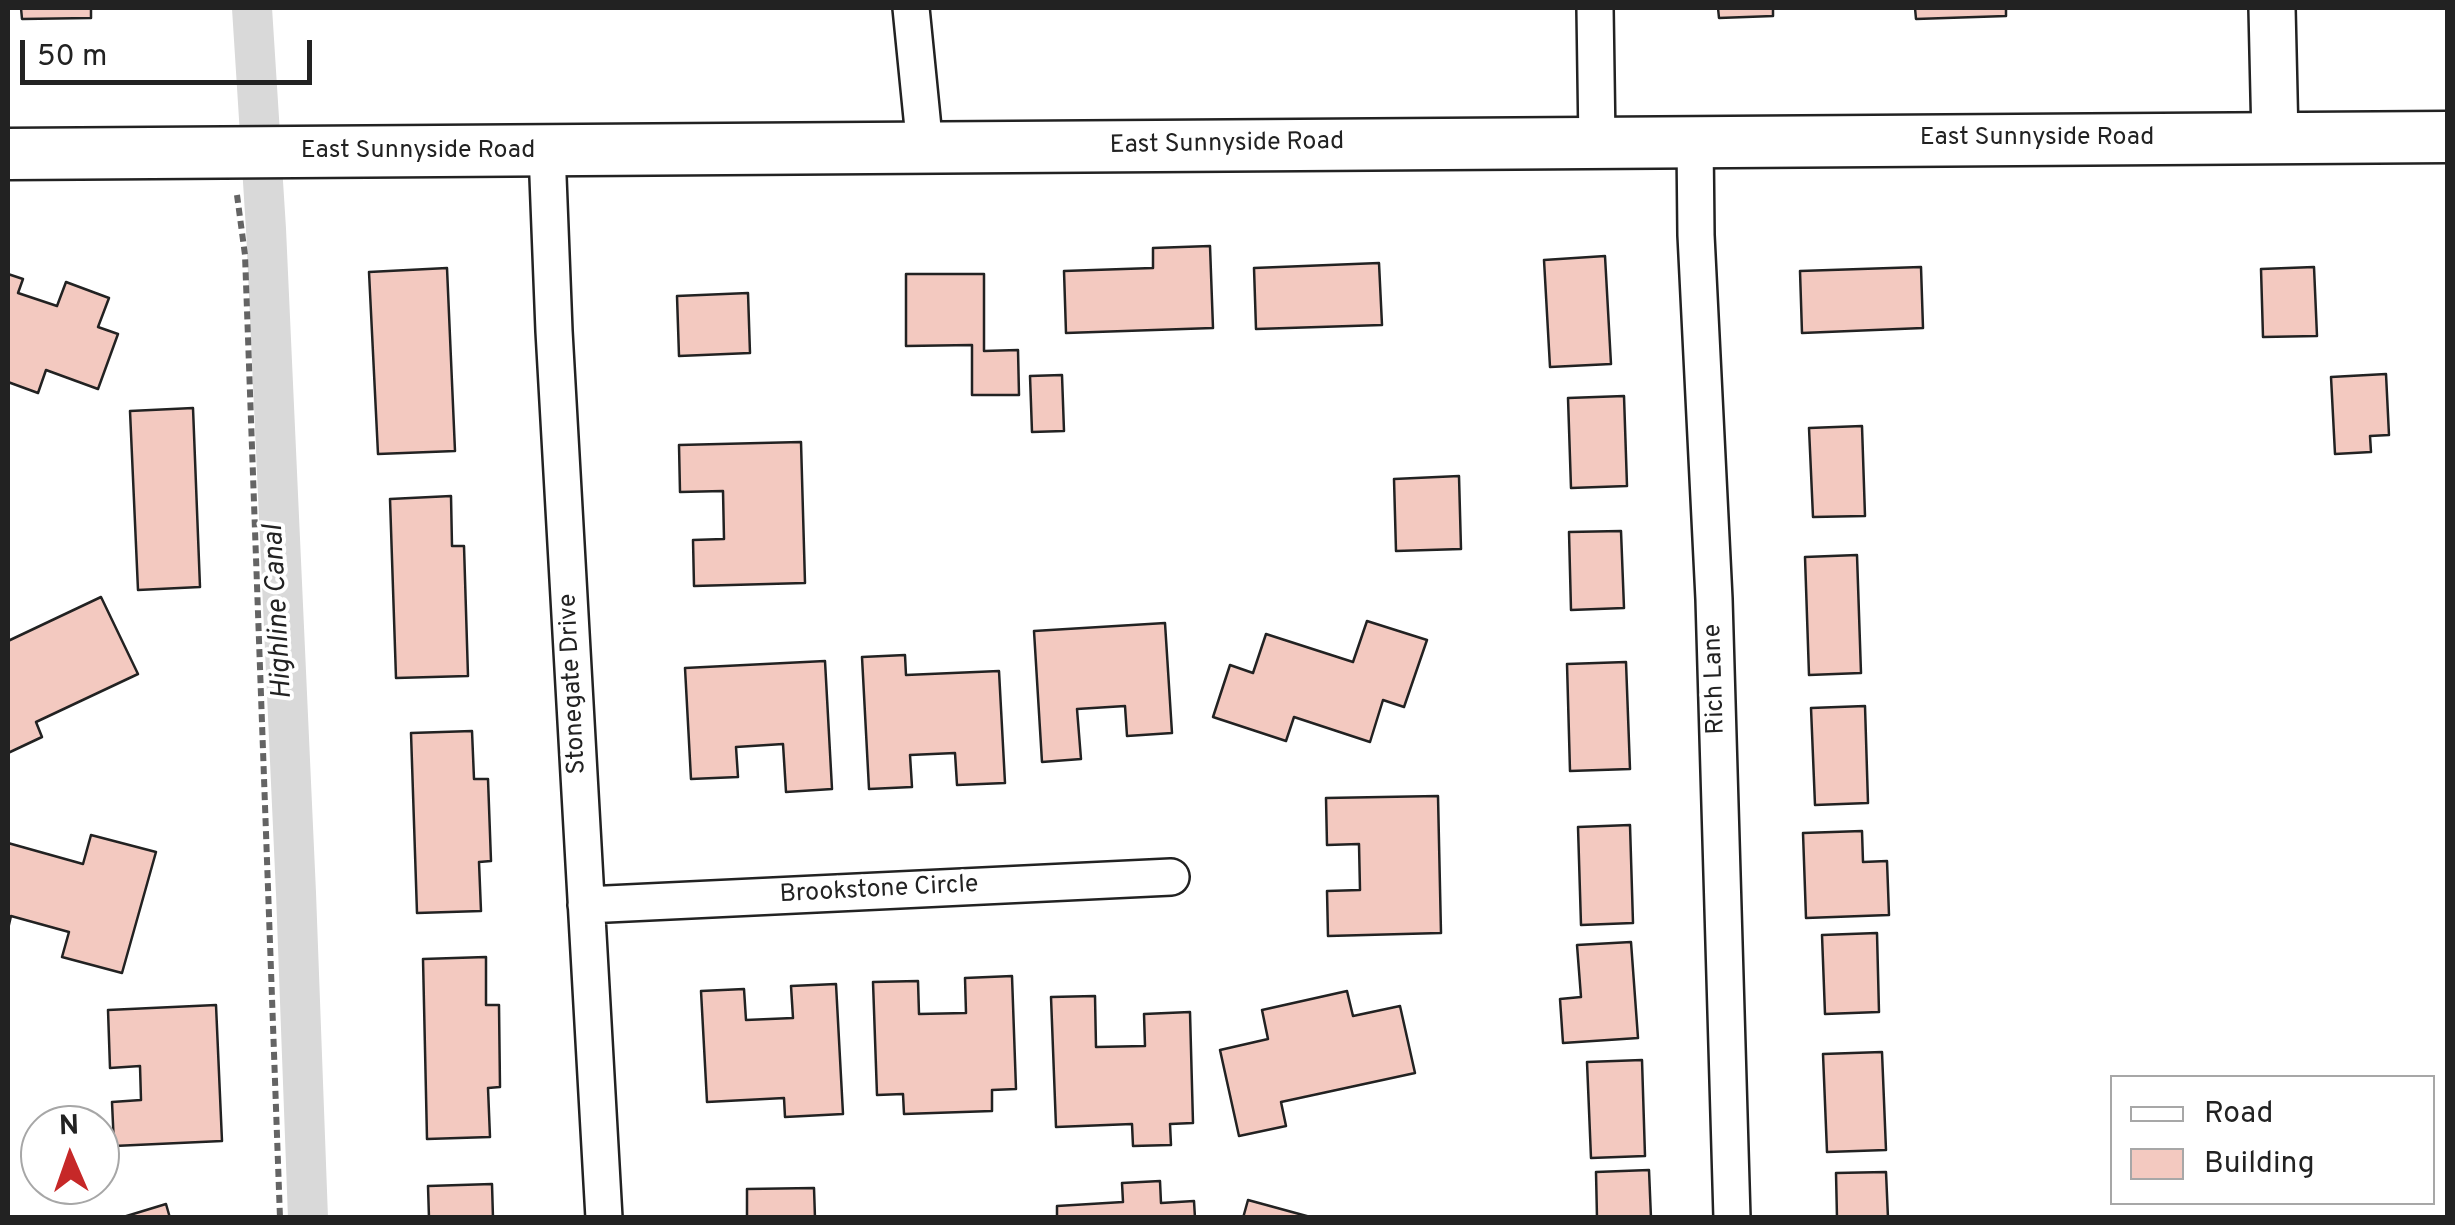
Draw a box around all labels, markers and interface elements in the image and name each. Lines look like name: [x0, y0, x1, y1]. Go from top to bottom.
scale bar: [25, 20, 318, 82]
text: 50 m: [37, 39, 107, 76]
street label: East Sunnyside Road: [1920, 124, 2154, 154]
street label: East Sunnyside Road: [1110, 128, 1344, 162]
street label: East Sunnyside Road: [301, 137, 535, 167]
water label: Highline Canal: [259, 524, 301, 700]
street label: Stonegate Drive: [554, 593, 594, 775]
street label: Rich Lane: [1699, 623, 1733, 735]
street label: Brookstone Circle: [779, 871, 979, 911]
legend: [2110, 1075, 2435, 1205]
text: Road: [2204, 1096, 2273, 1133]
north arrow: [20, 1105, 120, 1205]
text: N: [58, 1109, 80, 1145]
text: Building: [2204, 1146, 2315, 1183]

